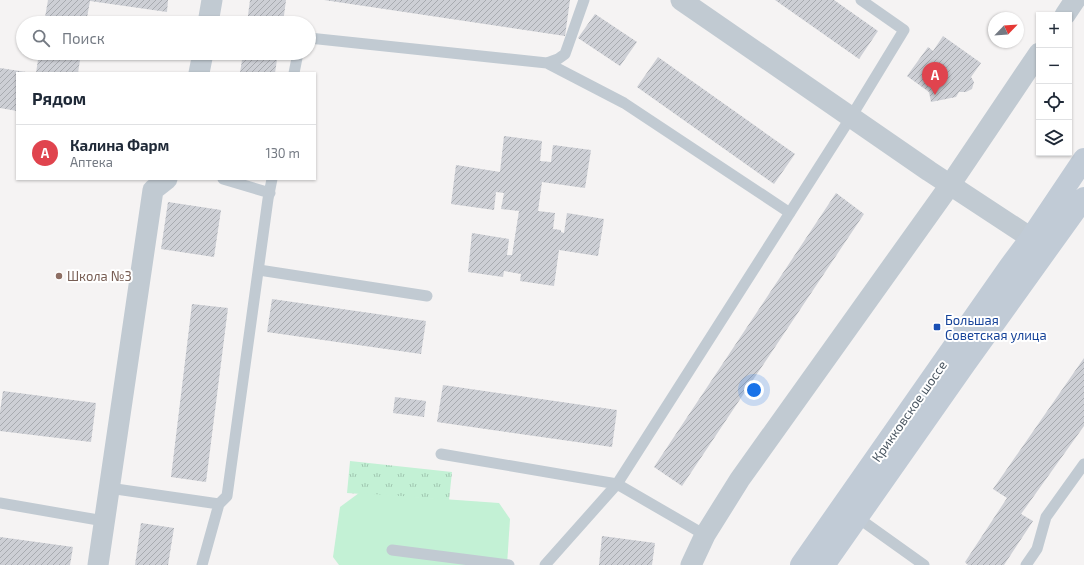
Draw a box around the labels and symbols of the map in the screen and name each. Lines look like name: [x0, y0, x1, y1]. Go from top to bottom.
north arrow: [988, 12, 1024, 48]
pin: A: [922, 62, 948, 95]
place label: Школа №3: [67, 268, 132, 284]
marker: Школа №3: [54, 271, 64, 281]
place label: Большая Советская улица: [945, 312, 1047, 343]
marker: Большая Советская улица: [932, 322, 942, 332]
street label: Крикковское шоссе: [868, 357, 950, 465]
your location: [744, 380, 764, 400]

